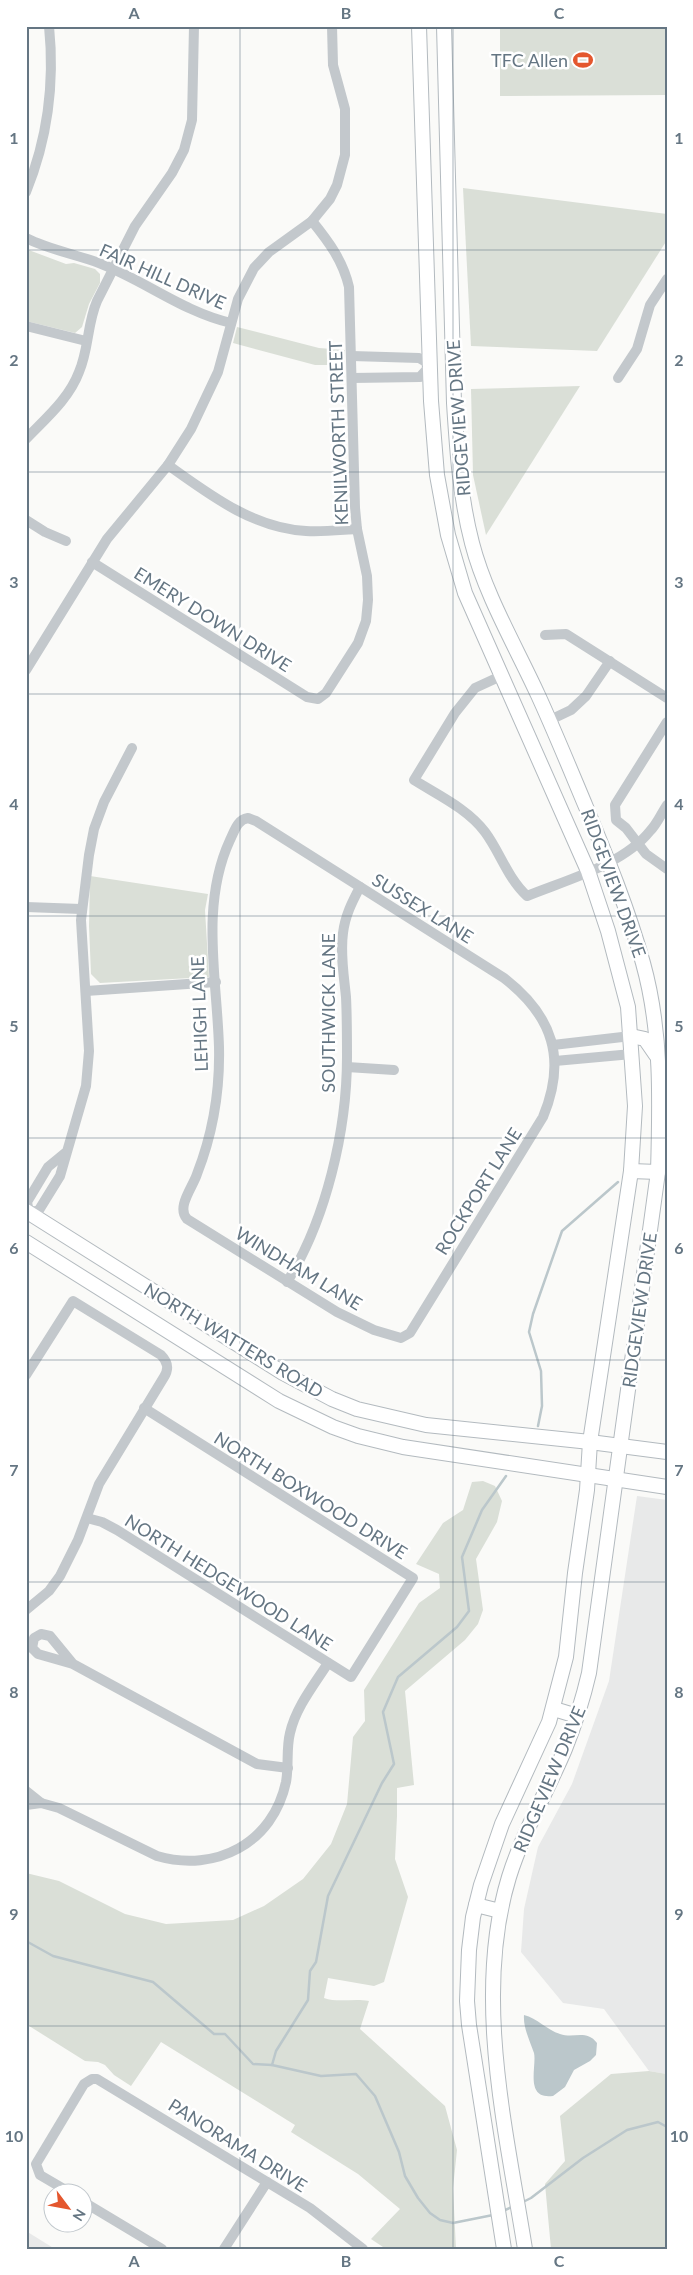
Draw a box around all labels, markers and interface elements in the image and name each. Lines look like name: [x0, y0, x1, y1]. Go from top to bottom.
text: A: [127, 3, 140, 22]
text: B: [341, 3, 351, 22]
text: C: [554, 3, 565, 22]
place label: TFC Allen: [491, 49, 568, 71]
sports icon: TFC Allen: [572, 49, 594, 71]
text: 1: [9, 128, 19, 147]
text: 1: [674, 128, 684, 147]
street label: FAIR HILL DRIVE: [96, 238, 230, 314]
street label: RIDGEVIEW DRIVE: [442, 339, 474, 497]
street label: KENILWORTH STREET: [324, 340, 352, 526]
text: 2: [9, 350, 19, 369]
text: 2: [674, 350, 684, 369]
street label: EMERY DOWN DRIVE: [130, 562, 296, 676]
text: 3: [9, 572, 19, 591]
text: 3: [674, 572, 684, 591]
text: 4: [9, 794, 19, 813]
text: 4: [674, 794, 684, 813]
street label: RIDGEVIEW DRIVE: [577, 806, 651, 960]
street label: SUSSEX LANE: [368, 868, 478, 948]
street label: SOUTHWICK LANE: [317, 933, 339, 1093]
street label: LEHIGH LANE: [186, 956, 212, 1072]
text: 5: [9, 1016, 19, 1035]
text: 5: [674, 1016, 684, 1035]
street label: ROCKPORT LANE: [430, 1123, 526, 1259]
street label: WINDHAM LANE: [232, 1222, 366, 1314]
street label: RIDGEVIEW DRIVE: [617, 1231, 661, 1389]
text: 6: [9, 1238, 19, 1257]
text: 6: [674, 1238, 684, 1257]
street label: NORTH WATTERS ROAD: [141, 1278, 327, 1402]
street label: NORTH BOXWOOD DRIVE: [210, 1426, 412, 1564]
text: 7: [9, 1460, 19, 1479]
text: 7: [674, 1460, 684, 1479]
street label: NORTH HEDGEWOOD LANE: [121, 1509, 337, 1655]
text: 8: [9, 1682, 19, 1701]
text: 8: [674, 1682, 684, 1701]
street label: RIDGEVIEW DRIVE: [508, 1703, 590, 1855]
text: 9: [9, 1904, 19, 1923]
text: 9: [674, 1904, 684, 1923]
street label: PANORAMA DRIVE: [165, 2093, 311, 2197]
text: 10: [5, 2126, 23, 2145]
text: 10: [670, 2126, 688, 2145]
north arrow: [42, 2182, 92, 2232]
text: N: [69, 2206, 90, 2224]
text: A: [127, 2251, 140, 2270]
text: B: [341, 2251, 351, 2270]
text: C: [554, 2251, 565, 2270]

